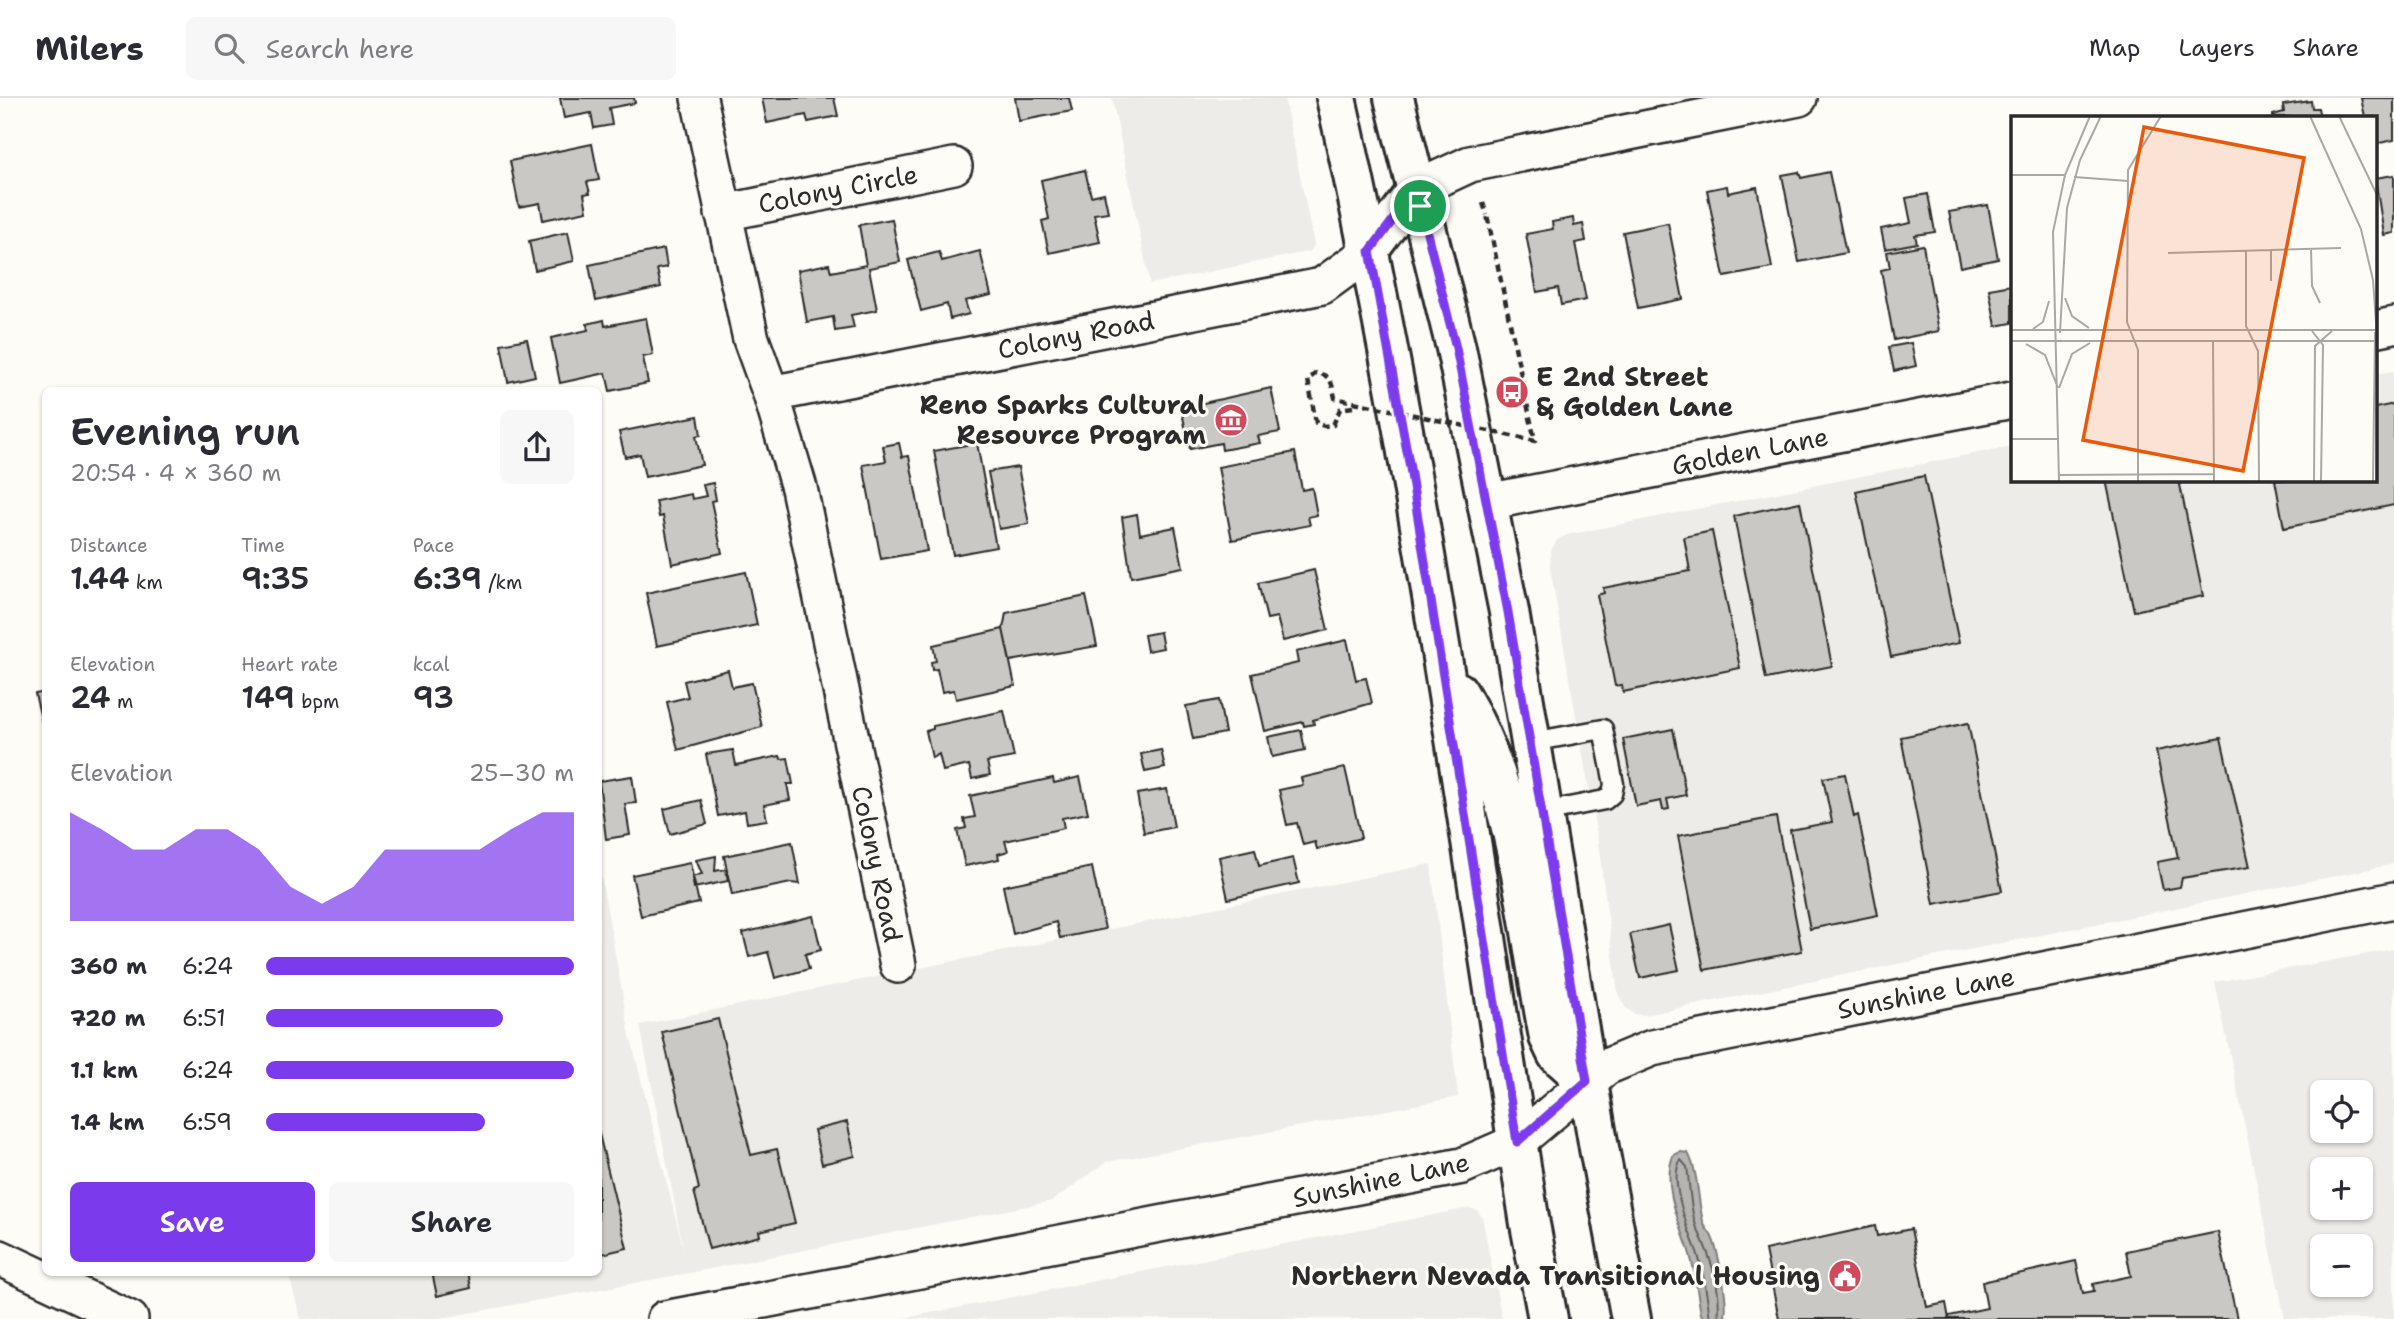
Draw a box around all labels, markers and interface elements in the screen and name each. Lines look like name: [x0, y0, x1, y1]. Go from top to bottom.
search box: [186, 17, 676, 80]
text: Milers: [35, 26, 144, 71]
icon: search: [210, 29, 248, 67]
text: Search here: [266, 31, 414, 66]
text: Map: [2089, 32, 2140, 64]
text: Layers: [2178, 32, 2255, 64]
text: Share: [2293, 32, 2359, 64]
inset map: [2011, 116, 2376, 481]
street label: Colony Circle: [755, 156, 921, 221]
pin: [1390, 176, 1450, 236]
icon: arrive: [1401, 187, 1439, 225]
street label: Colony Road: [995, 302, 1157, 367]
place label: E 2nd Street & Golden Lane: [1536, 359, 1733, 424]
bus stop icon: E 2nd Street & Golden Lane: [1493, 373, 1531, 411]
place label: Reno Sparks Cultural Resource Program: [919, 387, 1206, 452]
museum icon: Reno Sparks Cultural Resource Program: [1212, 401, 1250, 439]
text: Evening run: [70, 406, 300, 457]
button: share: [500, 410, 574, 484]
street label: Golden Lane: [1669, 418, 1831, 483]
text: 20:54 · 4 × 360 m: [70, 458, 281, 488]
text: Distance: [70, 533, 148, 558]
text: Time: [241, 533, 285, 558]
text: Pace: [413, 533, 454, 558]
text: 1.44: [70, 558, 129, 599]
text: 9:35: [241, 558, 309, 599]
text: 6:39: [413, 558, 482, 599]
text: km: [129, 570, 163, 595]
text: /km: [482, 570, 522, 595]
text: Elevation: [70, 652, 155, 677]
text: Heart rate: [241, 652, 338, 677]
text: kcal: [413, 652, 450, 677]
text: 24: [70, 677, 111, 718]
text: 149: [241, 677, 295, 718]
text: 93: [413, 677, 454, 718]
text: m: [111, 689, 133, 714]
text: bpm: [295, 689, 339, 714]
text: Elevation: [70, 758, 173, 788]
text: 25–30 m: [469, 758, 574, 788]
street label: Colony Road: [844, 783, 911, 945]
text: 360 m: [70, 951, 147, 981]
text: 6:24: [182, 951, 233, 981]
street label: Sunshine Lane: [1834, 958, 2018, 1027]
text: 720 m: [70, 1003, 146, 1033]
text: 6:51: [182, 1003, 226, 1033]
text: 1.1 km: [70, 1055, 138, 1085]
text: 6:24: [182, 1055, 233, 1085]
map controls: [2310, 1080, 2373, 1297]
button: locate: [2310, 1080, 2373, 1143]
text: 1.4 km: [70, 1107, 144, 1137]
text: 6:59: [182, 1107, 232, 1137]
street label: Sunshine Lane: [1289, 1144, 1473, 1215]
button: +: [2310, 1157, 2373, 1220]
button: Save: [70, 1182, 315, 1262]
button: Share: [329, 1182, 574, 1262]
button: −: [2310, 1234, 2373, 1297]
public building icon: Northern Nevada Transitional Housing: [1826, 1257, 1864, 1295]
place label: Northern Nevada Transitional Housing: [1291, 1258, 1820, 1293]

